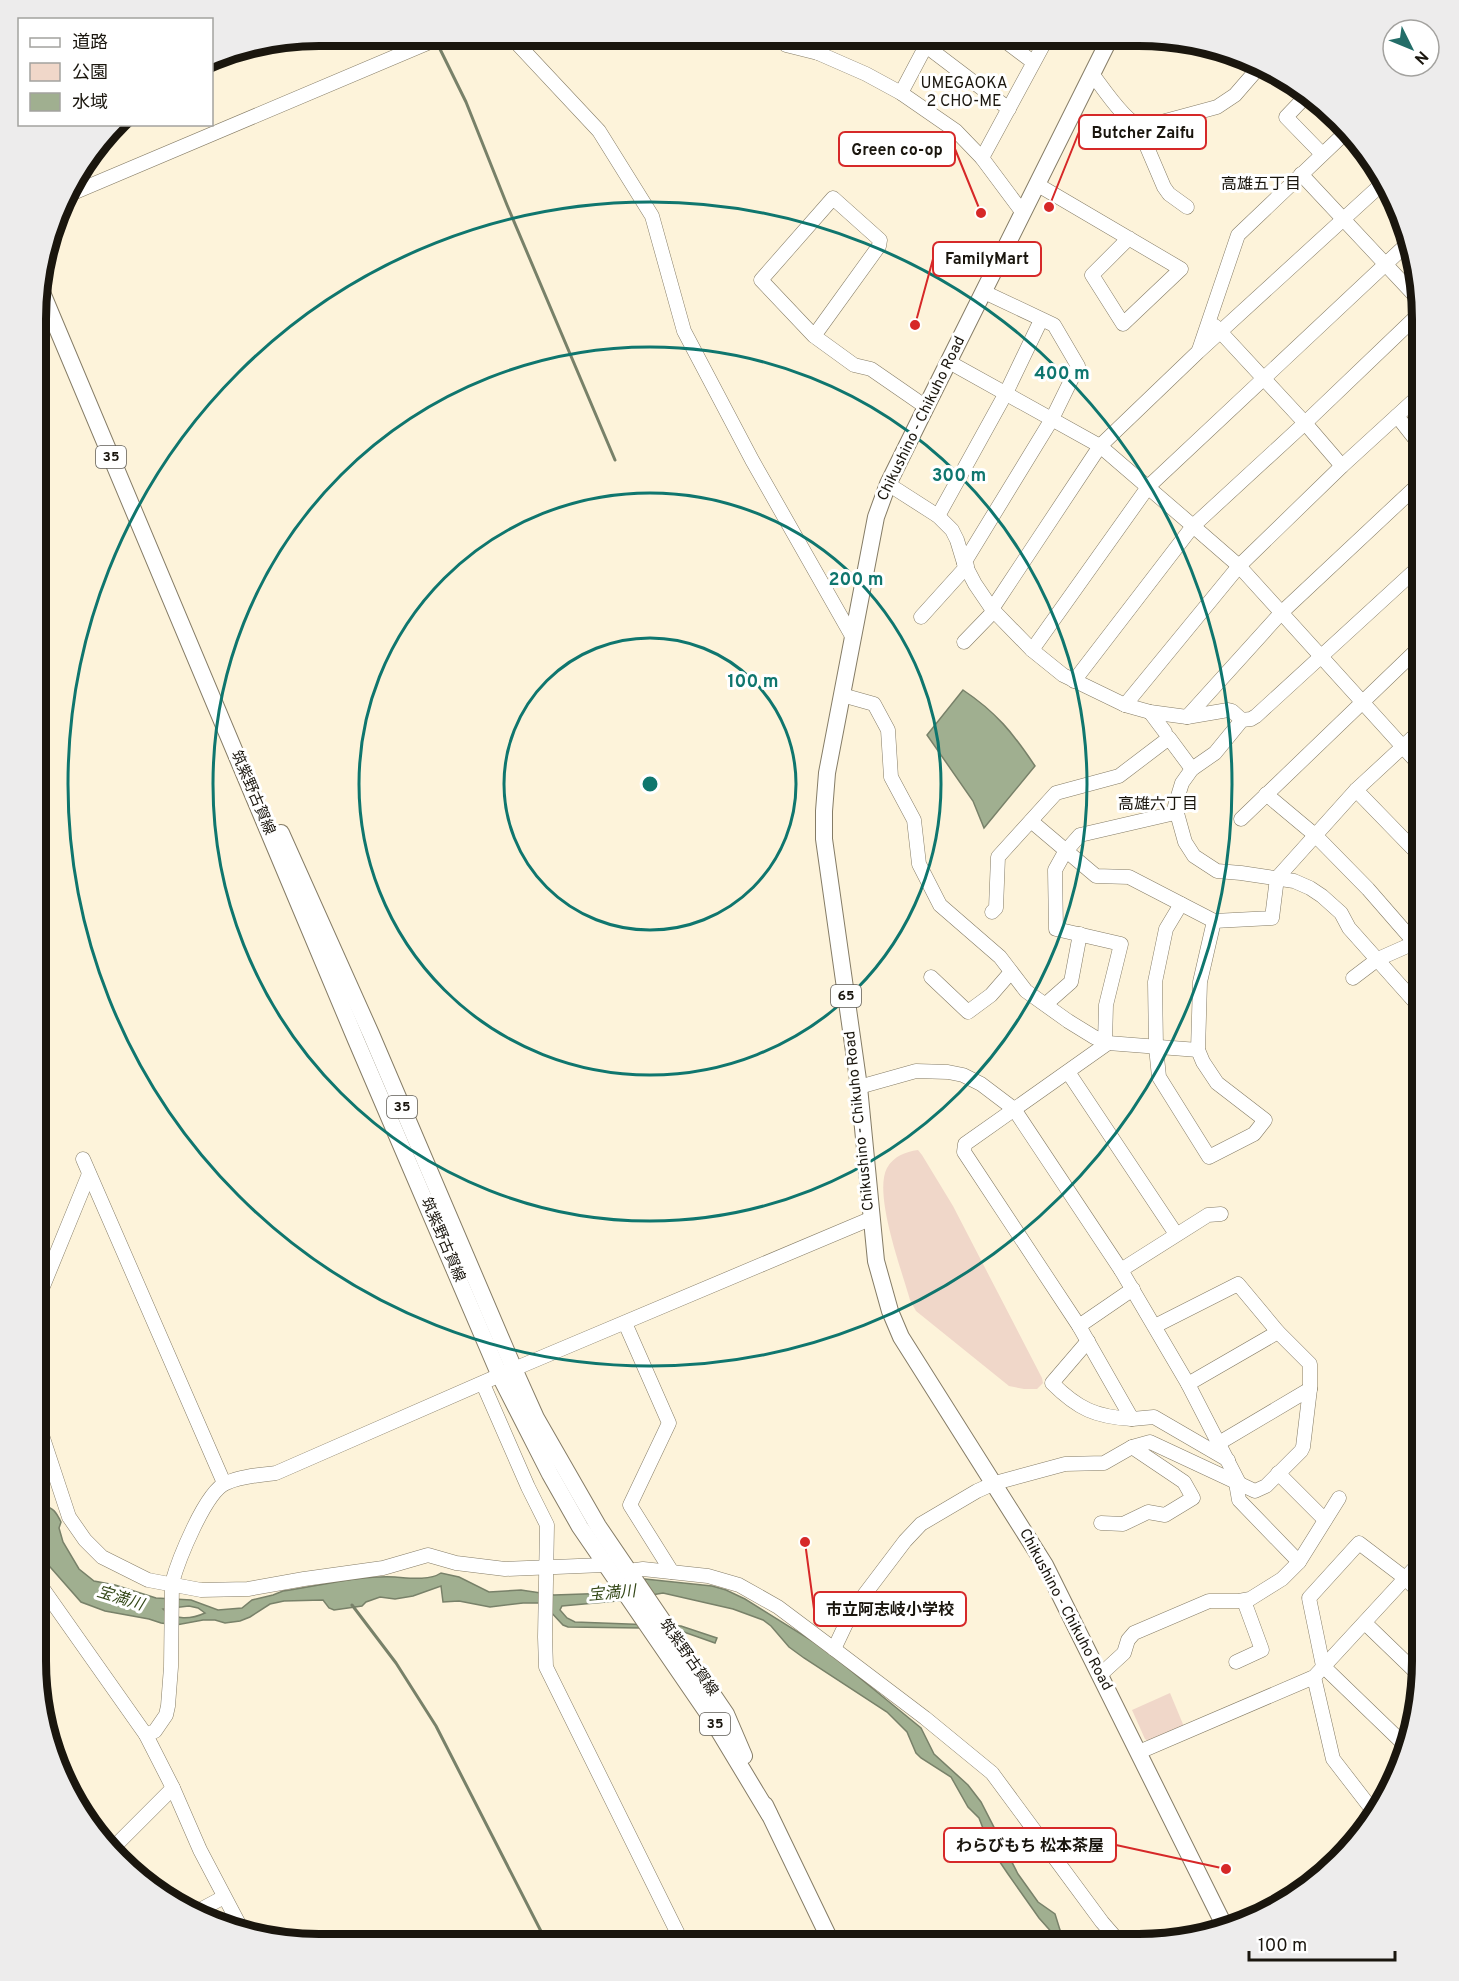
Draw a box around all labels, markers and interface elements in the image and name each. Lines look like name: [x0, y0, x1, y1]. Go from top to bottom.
legend: [18, 18, 213, 126]
north arrow: [1381, 18, 1441, 78]
text: 道路: [72, 32, 108, 55]
text: N: [1409, 46, 1432, 68]
text: 公園: [72, 62, 108, 85]
district label: UMEGAOKA 2 CHO-ME: [920, 74, 1008, 112]
text: 水域: [72, 92, 108, 115]
callout: Butcher Zaifu: [1079, 115, 1206, 149]
text: Butcher Zaifu: [1091, 124, 1195, 144]
callout: Green co-op: [839, 132, 955, 166]
text: Green co-op: [851, 141, 943, 161]
district label: 高雄五丁目: [1221, 175, 1301, 195]
callout: FamilyMart: [933, 242, 1041, 276]
text: FamilyMart: [945, 250, 1029, 270]
street label: Chikushino - Chikuho Road: [874, 334, 970, 504]
text: 400 m: [1034, 363, 1090, 386]
road number: 35: [96, 446, 126, 468]
text: 300 m: [932, 465, 986, 488]
text: 200 m: [828, 569, 884, 592]
text: 100 m: [727, 671, 779, 694]
street label: 筑紫野古賀線: [226, 748, 278, 838]
centre of rings: [640, 774, 660, 794]
district label: 高雄六丁目: [1118, 795, 1198, 815]
road number: 65: [831, 985, 861, 1007]
street label: Chikushino - Chikuho Road: [841, 1030, 879, 1212]
road number: 35: [387, 1096, 417, 1118]
street label: 筑紫野古賀線: [416, 1195, 468, 1285]
street label: Chikushino - Chikuho Road: [1014, 1526, 1116, 1694]
water label: 宝満川: [94, 1582, 148, 1616]
water label: 宝満川: [587, 1582, 639, 1606]
callout: 市立阿志岐小学校: [814, 1592, 966, 1626]
text: 市立阿志岐小学校: [826, 1601, 954, 1621]
street label: 筑紫野古賀線: [654, 1616, 722, 1700]
road number: 35: [700, 1713, 730, 1735]
callout: わらびもち 松本茶屋: [944, 1828, 1116, 1862]
text: わらびもち 松本茶屋: [956, 1837, 1104, 1857]
scale bar: [1249, 1924, 1394, 1962]
text: 100 m: [1258, 1935, 1307, 1958]

